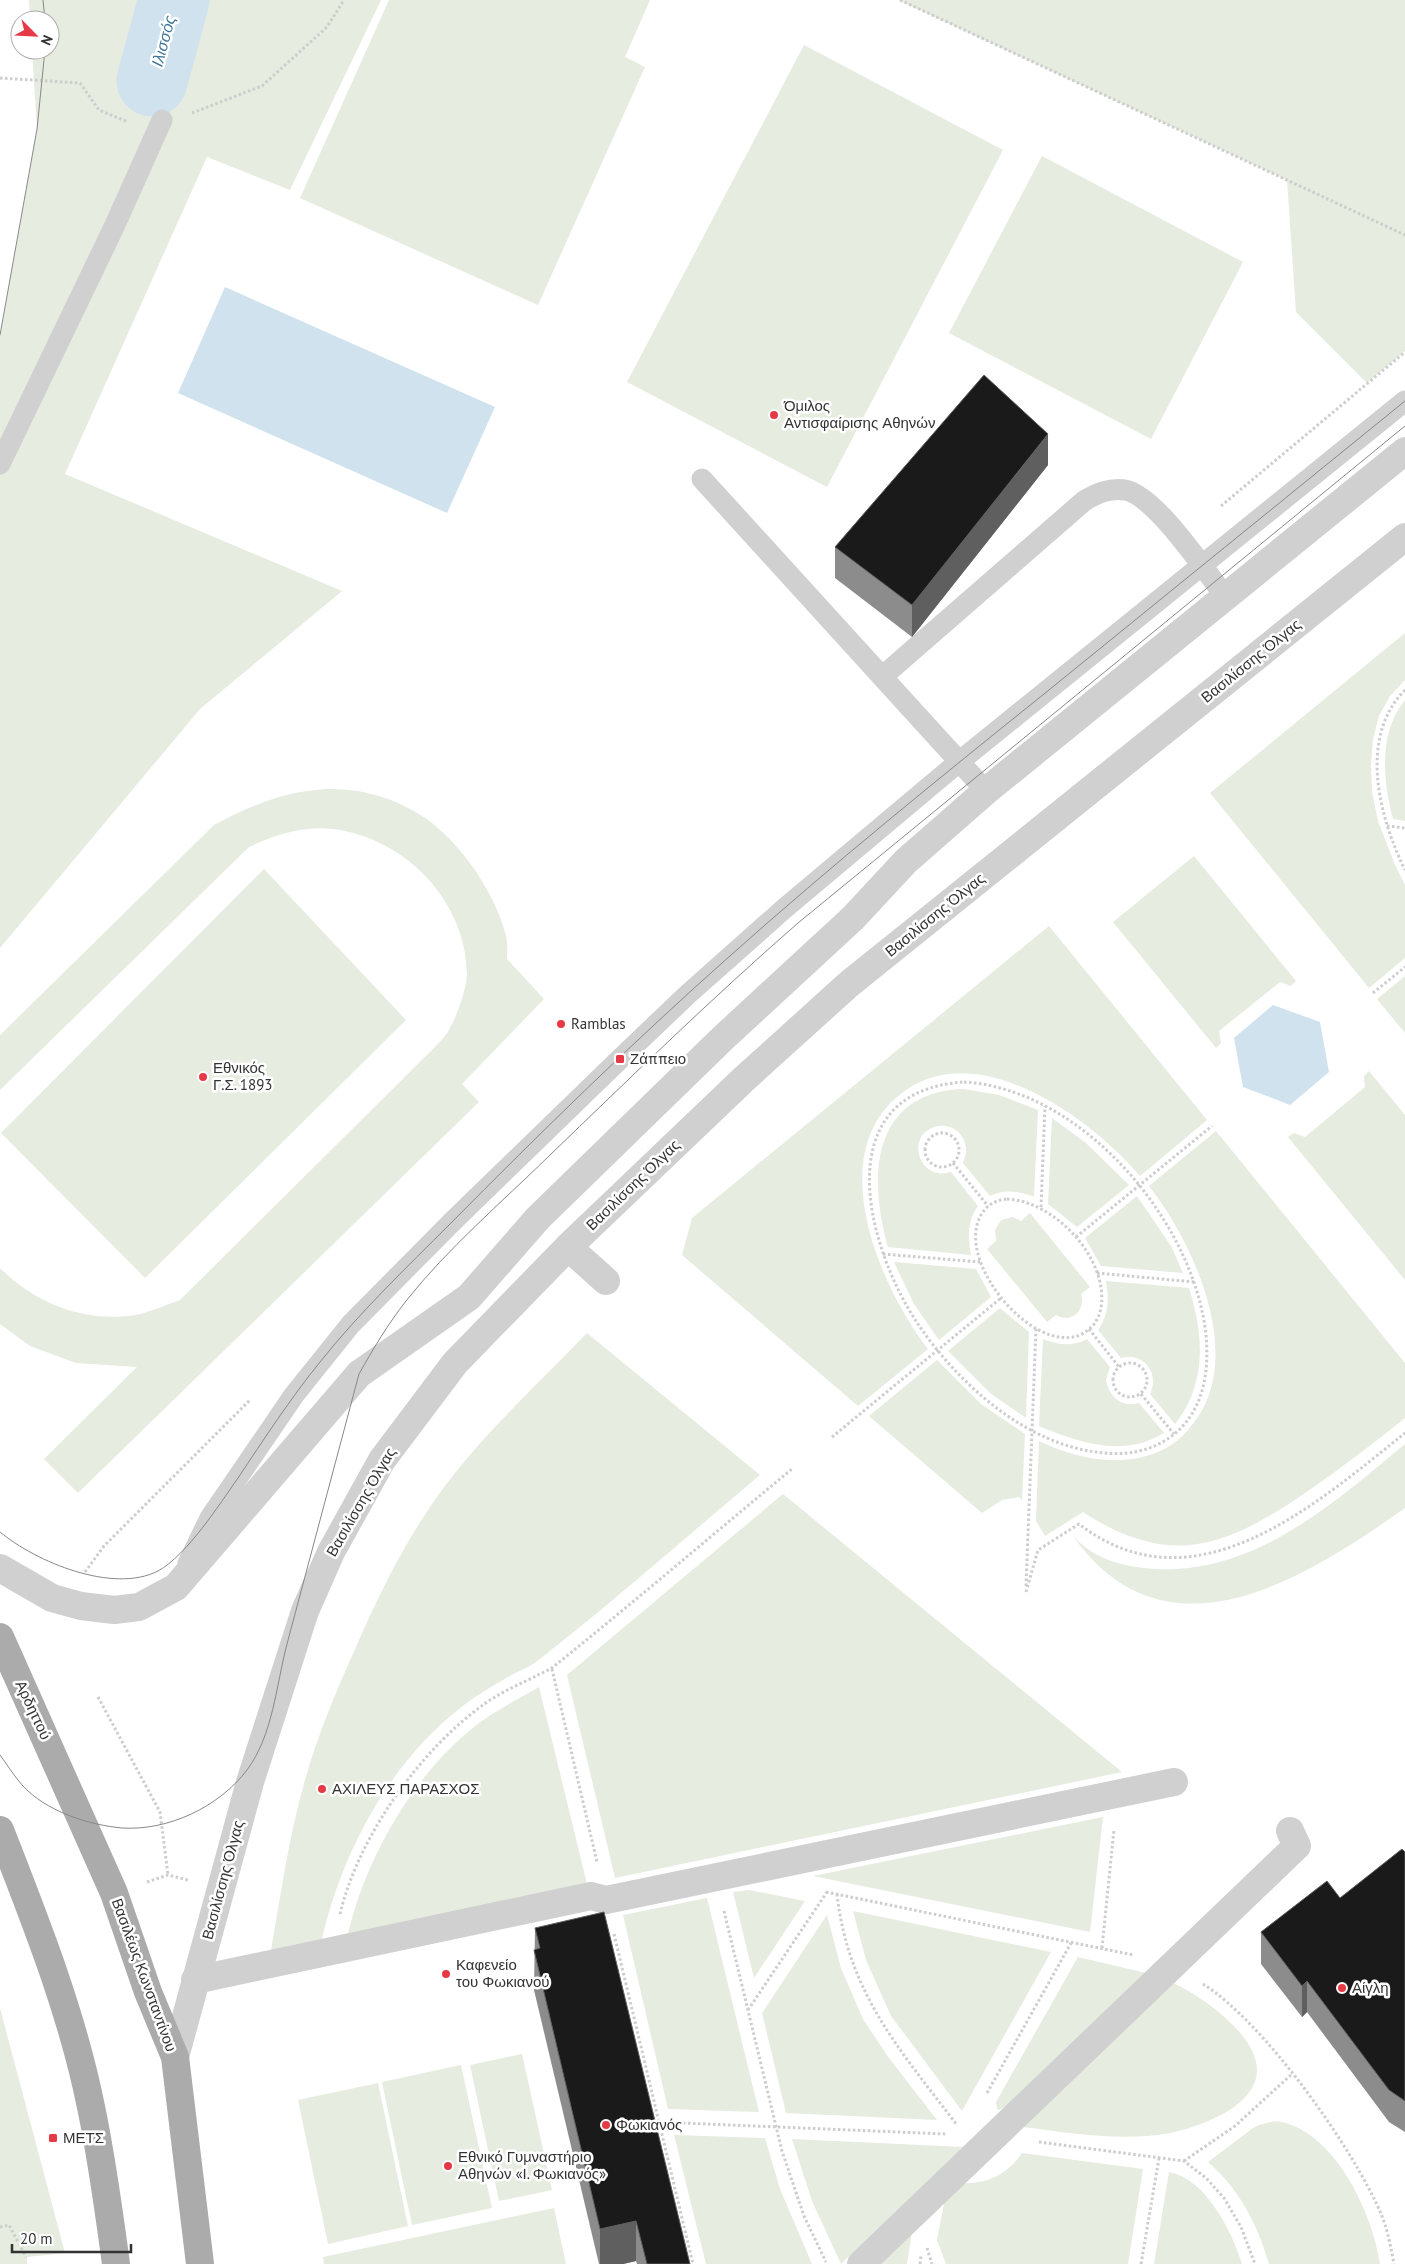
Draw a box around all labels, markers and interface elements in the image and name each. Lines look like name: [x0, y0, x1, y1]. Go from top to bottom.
north arrow: [10, 10, 60, 60]
water label: Ιλισσός: [147, 13, 179, 69]
text: N: [37, 32, 57, 48]
place label: Όμιλος Αντισφαίρισης Αθηνών: [783, 396, 936, 432]
marker: Όμιλος Αντισφαίρισης Αθηνών: [768, 409, 780, 421]
street label: Βασιλίσσης Όλγας: [1197, 615, 1304, 707]
street label: Βασιλίσσης Όλγας: [881, 869, 988, 961]
place label: Ramblas: [571, 1014, 626, 1033]
marker: Ramblas: [555, 1018, 567, 1030]
place label: Ζάππειο: [630, 1049, 686, 1068]
marker: Ζάππειο: [614, 1053, 626, 1065]
place label: Εθνικός Γ.Σ. 1893: [213, 1058, 273, 1094]
marker: Εθνικός Γ.Σ. 1893: [197, 1071, 209, 1083]
street label: Βασιλίσσης Όλγας: [582, 1135, 683, 1234]
street label: Βασιλίσσης Όλγας: [322, 1444, 399, 1560]
street label: Αρδηττού: [11, 1677, 55, 1743]
place label: ΑΧΙΛΕΥΣ ΠΑΡΑΣΧΟΣ: [332, 1779, 479, 1798]
marker: ΑΧΙΛΕΥΣ ΠΑΡΑΣΧΟΣ: [316, 1783, 328, 1795]
street label: Βασιλίσσης Όλγας: [197, 1818, 248, 1942]
street label: Βασιλέως Κωνσταντίνου: [108, 1896, 181, 2054]
place label: Καφενείο του Φωκιανού: [456, 1955, 550, 1991]
marker: Καφενείο του Φωκιανού: [440, 1968, 452, 1980]
place label: Αίγλη: [1352, 1978, 1389, 1997]
marker: Αίγλη: [1336, 1982, 1348, 1994]
place label: Φωκιανός: [616, 2115, 682, 2134]
marker: Φωκιανός: [600, 2119, 612, 2131]
place label: ΜΕΤΣ: [63, 2128, 104, 2147]
marker: ΜΕΤΣ: [47, 2132, 59, 2144]
place label: Εθνικό Γυμναστήριο Αθηνών «Ι. Φωκιανός»: [458, 2147, 606, 2183]
marker: Εθνικό Γυμναστήριο Αθηνών «Ι. Φωκιανός»: [442, 2160, 454, 2172]
scale bar: [12, 2222, 131, 2254]
text: 20 m: [20, 2229, 53, 2248]

